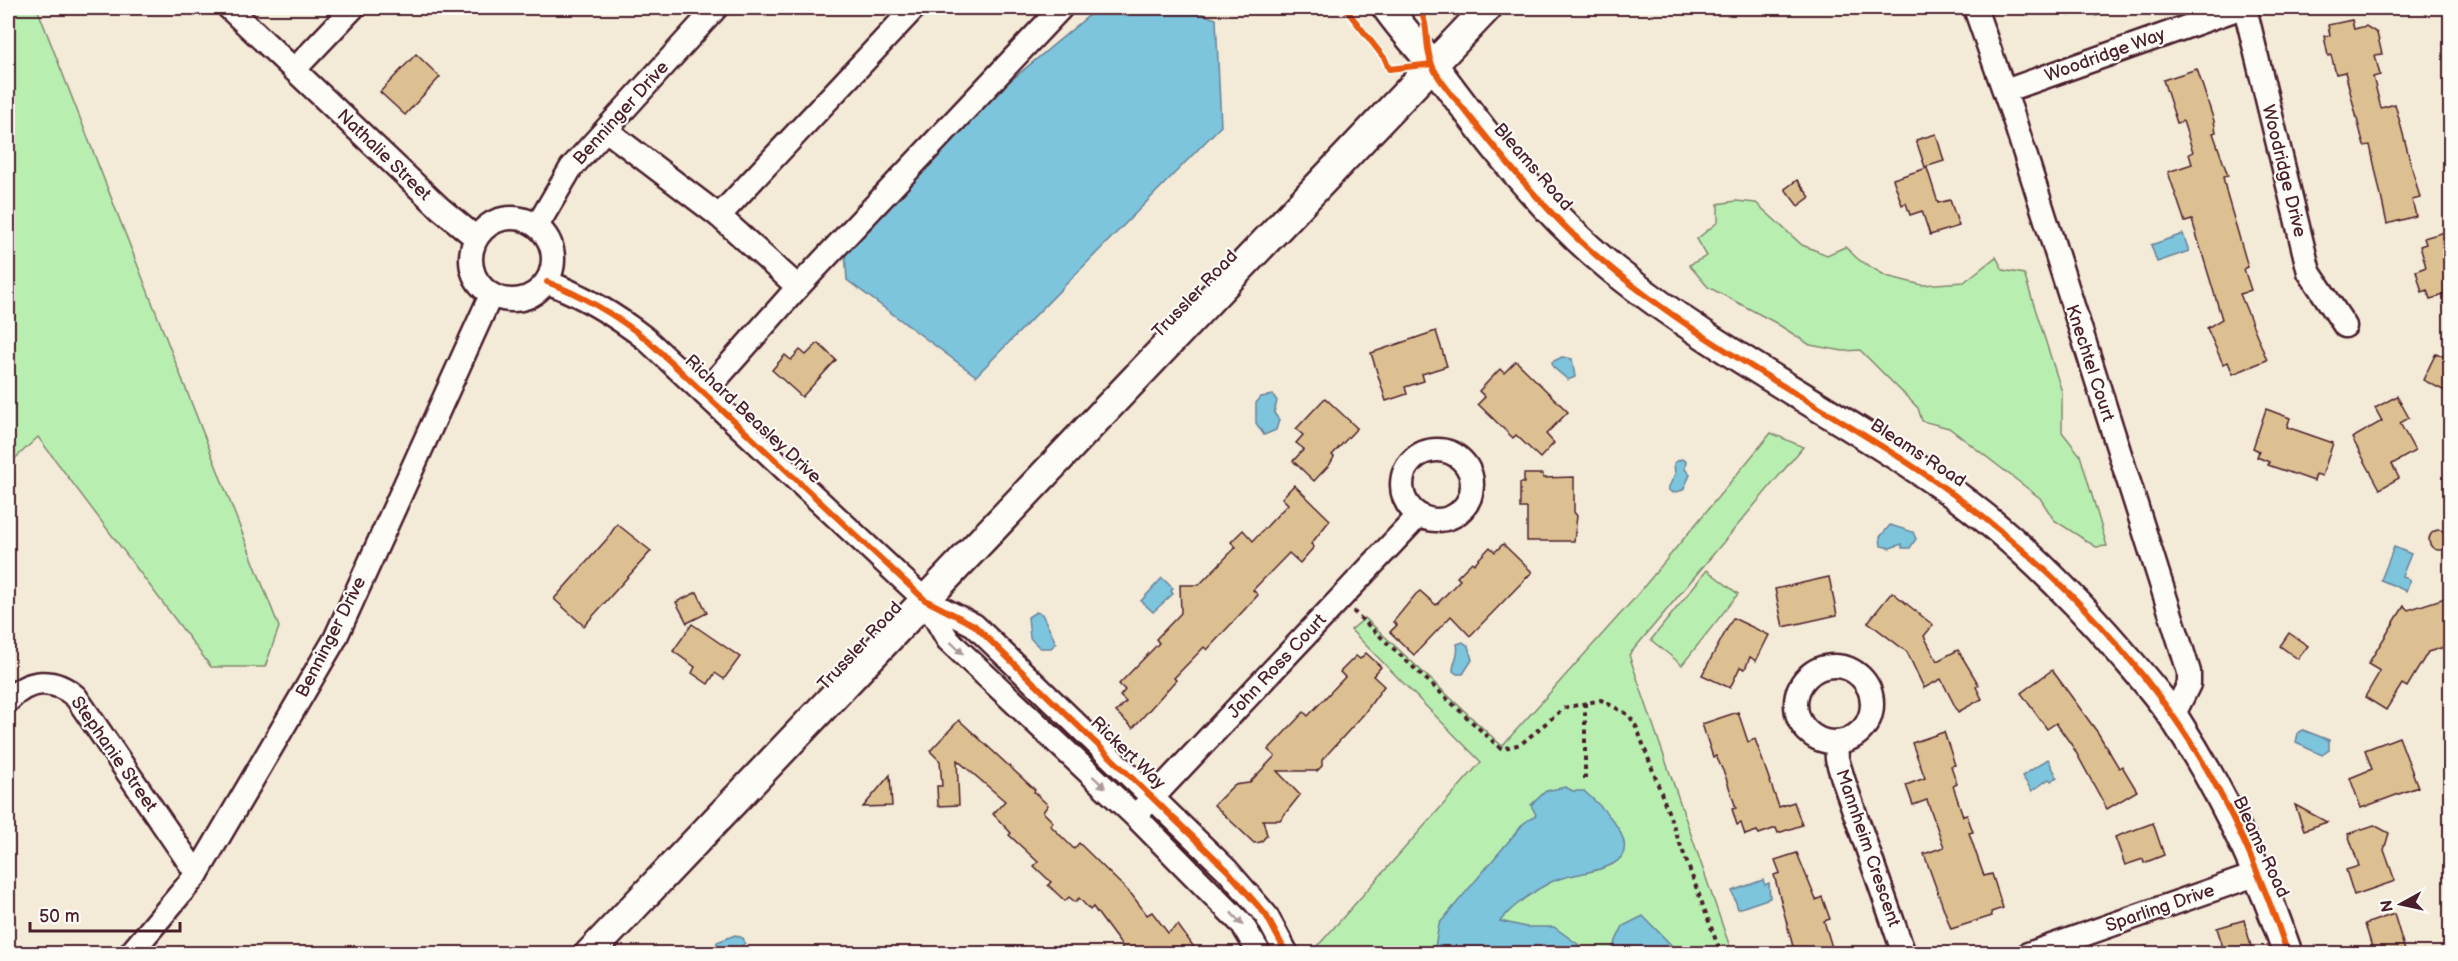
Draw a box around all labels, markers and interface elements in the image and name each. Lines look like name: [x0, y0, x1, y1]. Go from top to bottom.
street label: Woodridge Way: [2042, 23, 2169, 86]
street label: Benninger Drive: [569, 57, 673, 169]
street label: Woodridge Drive: [2257, 103, 2311, 240]
street label: Nathalie Street: [333, 105, 436, 205]
street label: Bleams Road: [1489, 119, 1577, 215]
street label: Trussler Road: [1148, 246, 1242, 342]
street label: Knechtel Court: [2061, 302, 2119, 425]
street label: Richard Beasley Drive: [681, 350, 826, 488]
street label: Bleams Road: [1866, 414, 1970, 492]
street label: Benninger Drive: [292, 573, 371, 701]
street label: Trussler Road: [814, 597, 906, 695]
street label: John Ross Court: [1223, 609, 1331, 723]
one-way arrow: [949, 641, 964, 655]
street label: Stephanie Street: [66, 692, 162, 816]
street label: Rickert Way: [1086, 712, 1170, 794]
street label: Mannheim Crescent: [1831, 767, 1905, 930]
one-way arrow: [1091, 775, 1106, 789]
street label: Bleams Road: [2228, 793, 2294, 901]
north arrow: [2371, 874, 2431, 934]
street label: Sparling Drive: [2103, 879, 2218, 936]
scale bar: [30, 895, 180, 933]
text: N: [2377, 899, 2398, 913]
text: 50 m: [39, 906, 80, 927]
one-way arrow: [1230, 912, 1244, 927]

